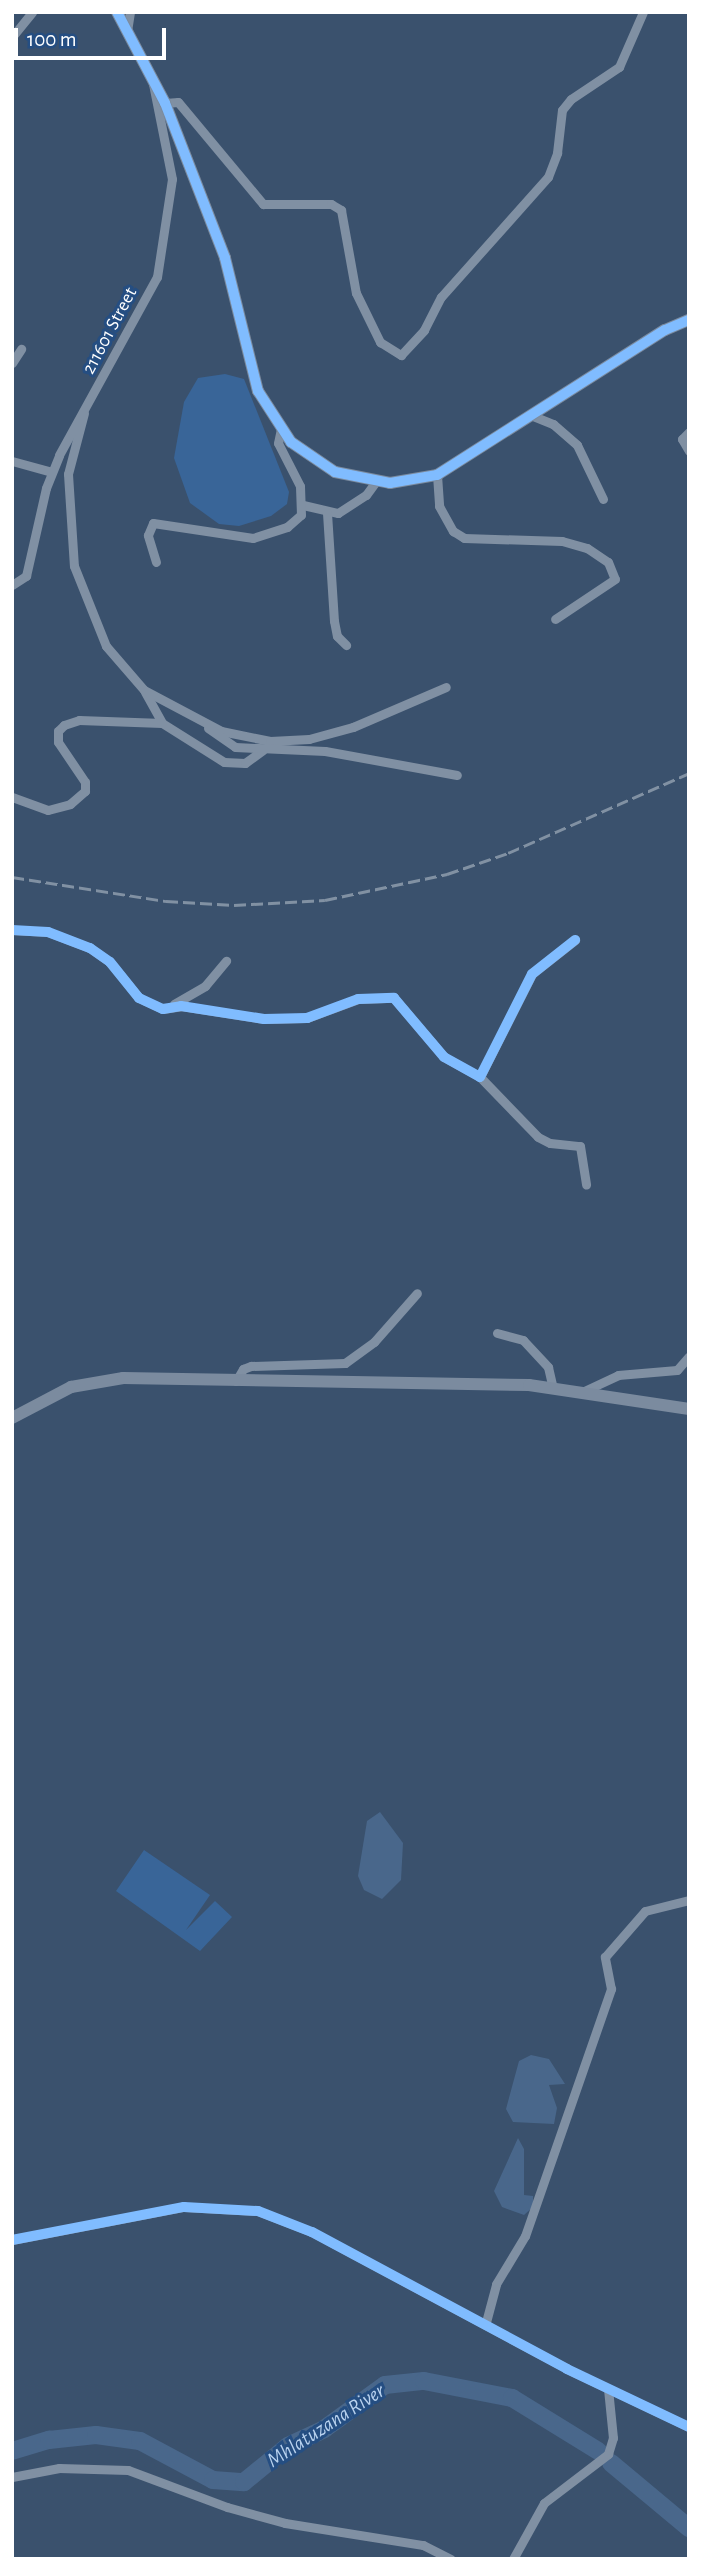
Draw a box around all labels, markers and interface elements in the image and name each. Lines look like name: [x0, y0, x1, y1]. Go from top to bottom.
scale bar: [18, 14, 170, 58]
text: 100 m: [27, 29, 77, 50]
street label: 211601 Street: [78, 284, 142, 378]
water label: Mhlatuzana River: [262, 2379, 390, 2473]

